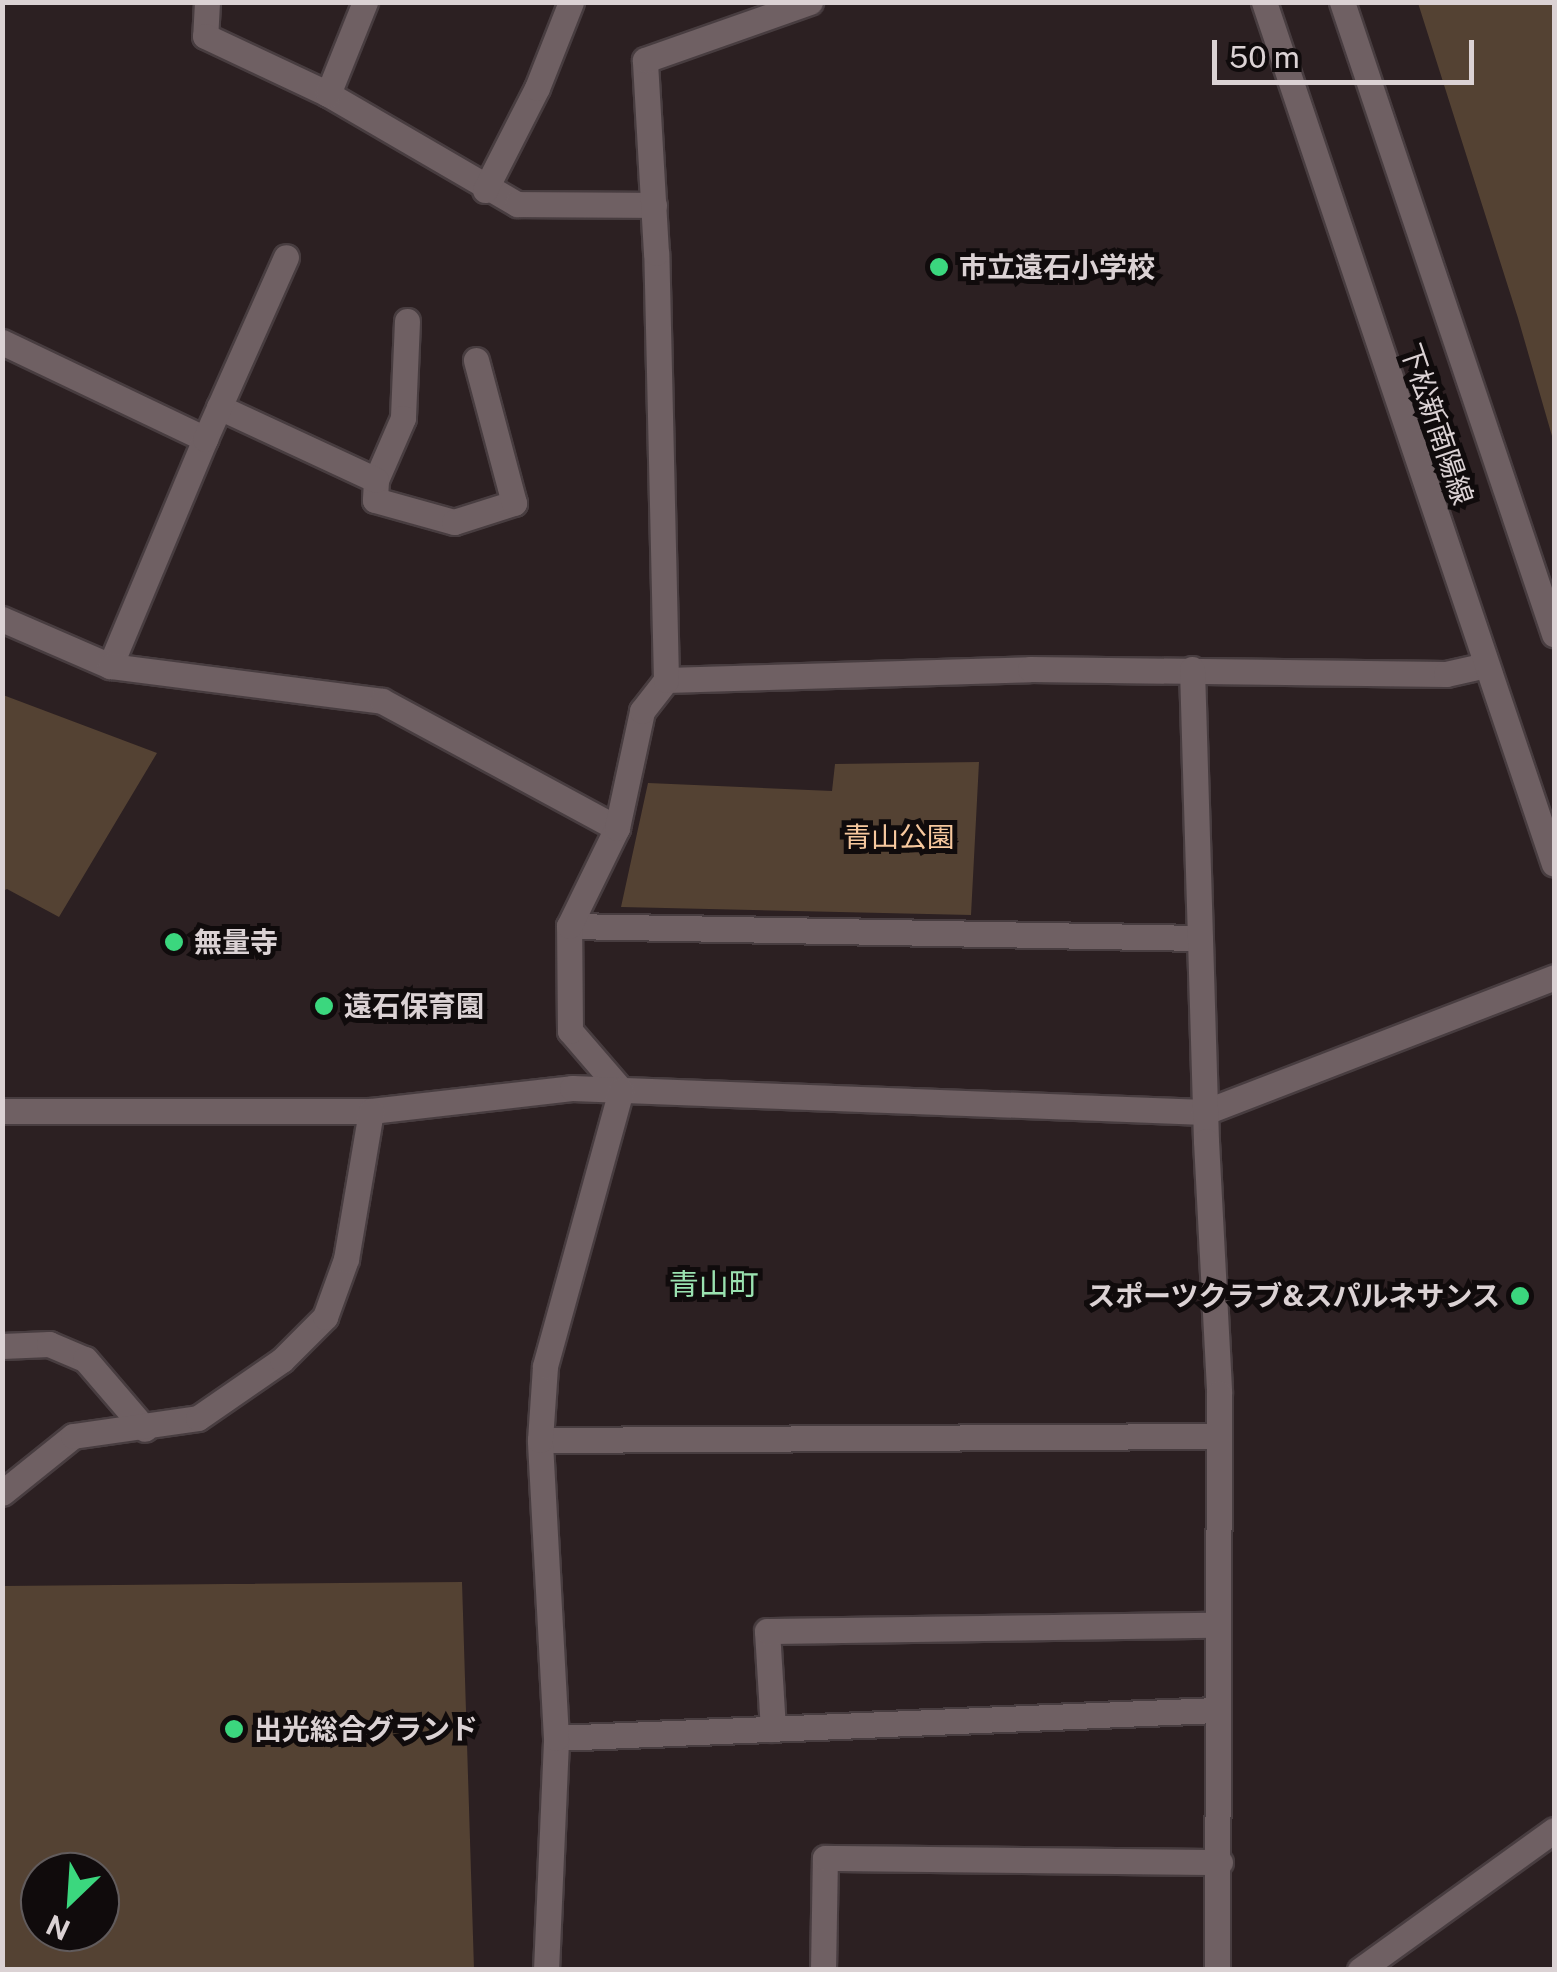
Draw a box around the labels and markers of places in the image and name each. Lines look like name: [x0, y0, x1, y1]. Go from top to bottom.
place label: 市立遠石小学校: [959, 250, 1155, 284]
marker: 市立遠石小学校: [928, 256, 950, 278]
place label: 無量寺: [194, 925, 278, 959]
marker: 無量寺: [163, 931, 185, 953]
place label: 遠石保育園: [344, 989, 484, 1023]
marker: 遠石保育園: [313, 995, 335, 1017]
place label: スポーツクラブ&スパルネサンス: [1086, 1279, 1500, 1313]
marker: スポーツクラブ&スパルネサンス: [1509, 1285, 1531, 1307]
place label: 出光総合グランド: [254, 1712, 478, 1746]
marker: 出光総合グランド: [223, 1718, 245, 1740]

